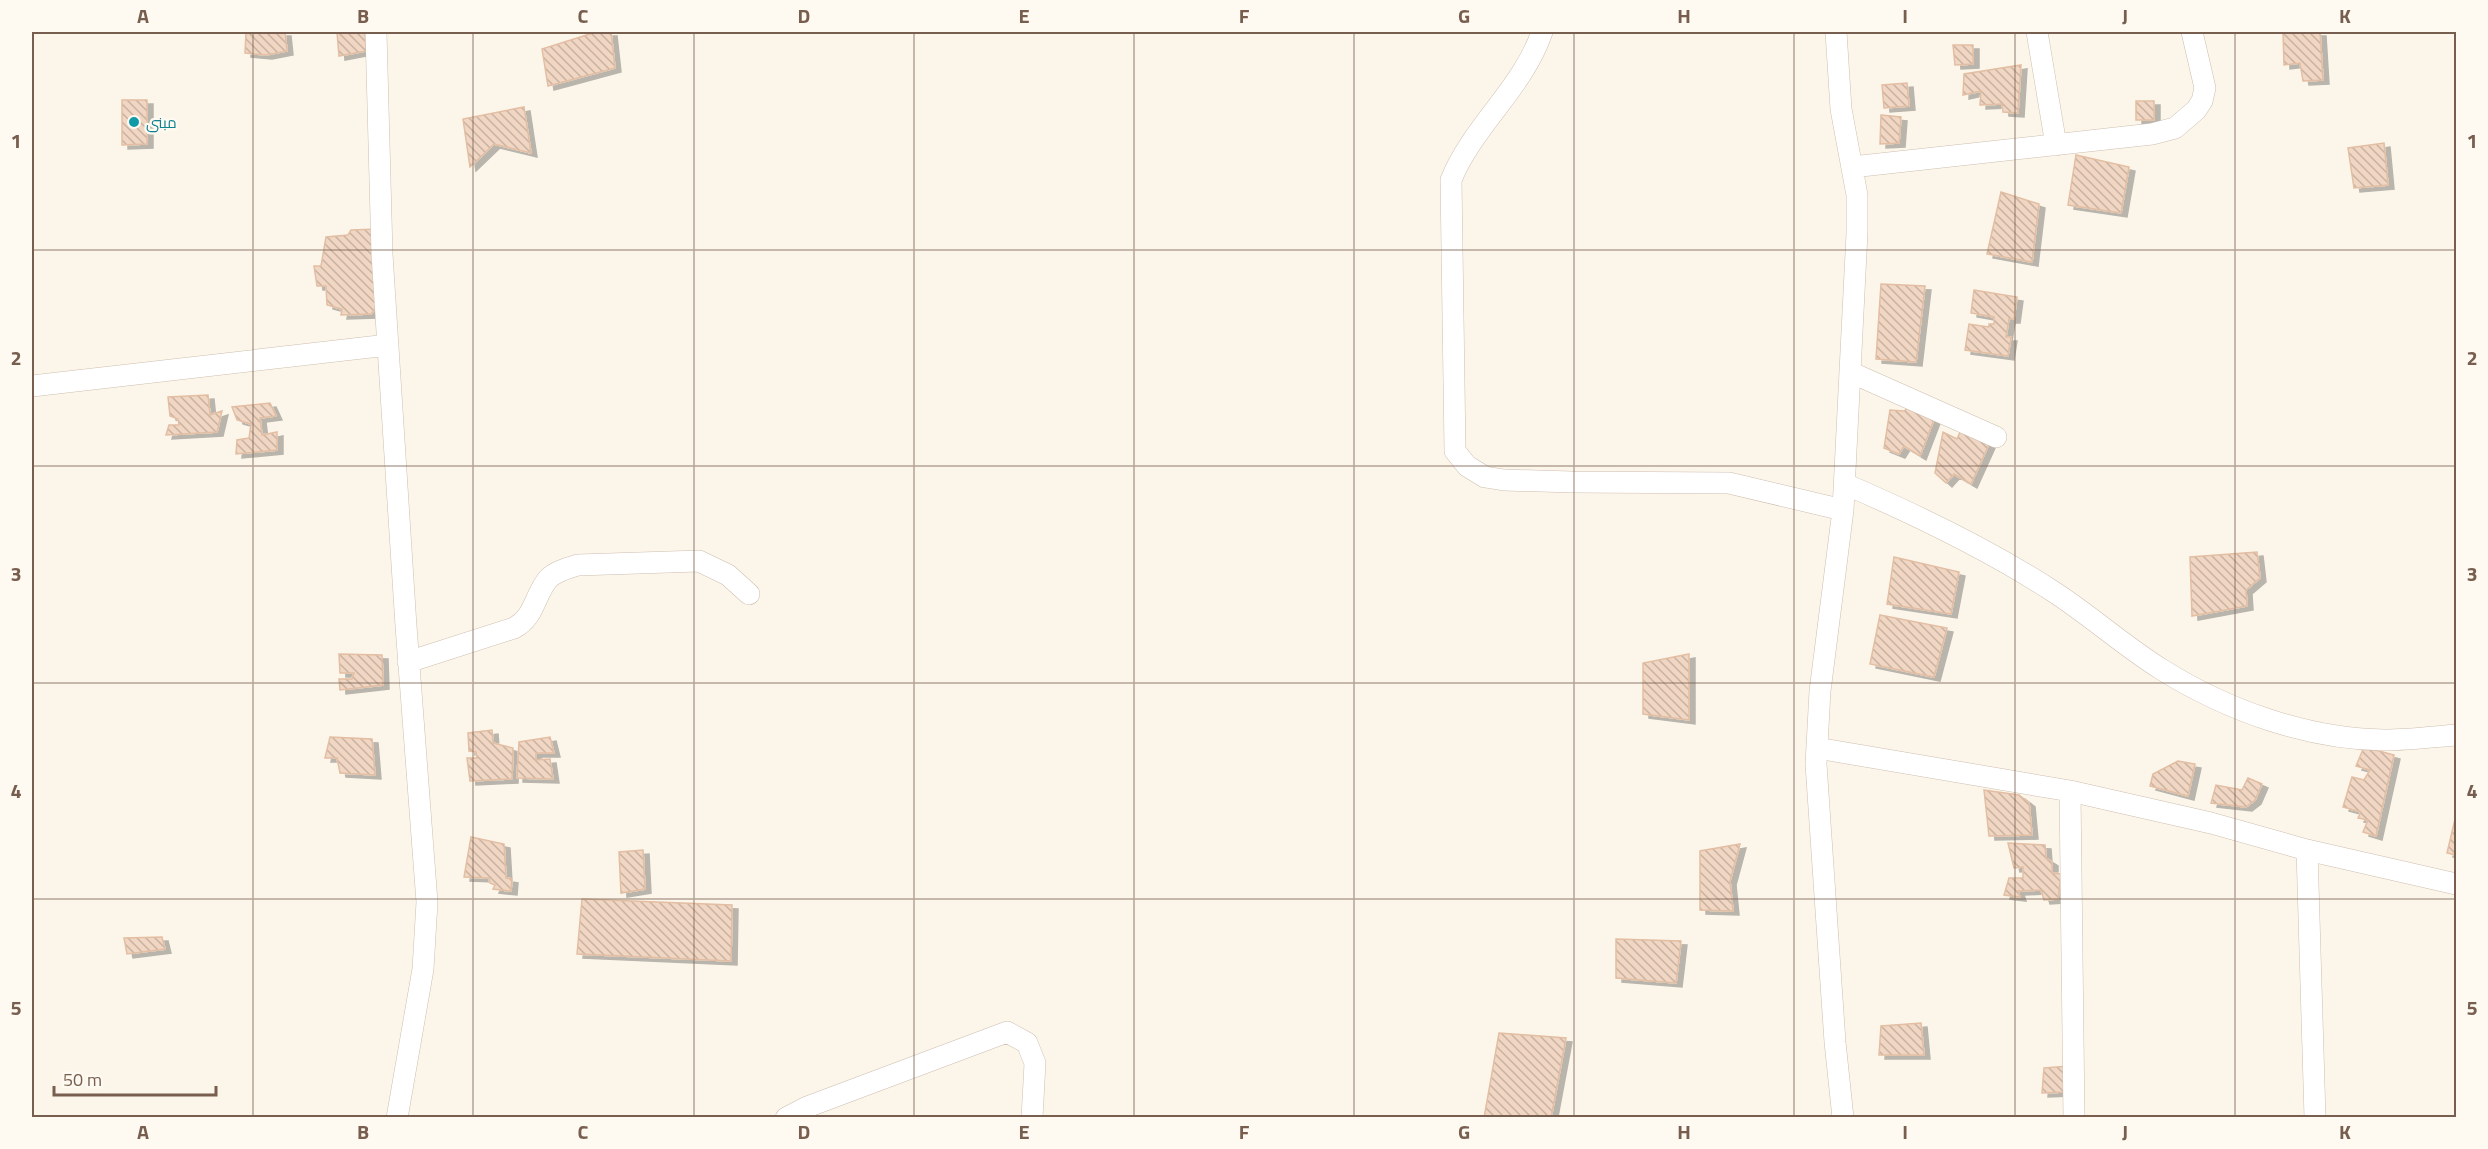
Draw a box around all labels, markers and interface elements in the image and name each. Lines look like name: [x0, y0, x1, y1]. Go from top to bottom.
text: A: [137, 0, 149, 31]
text: B: [357, 0, 369, 31]
text: C: [578, 0, 589, 31]
text: D: [798, 0, 810, 31]
text: E: [1018, 0, 1030, 31]
text: F: [1239, 0, 1250, 31]
text: G: [1458, 0, 1470, 31]
text: H: [1677, 0, 1691, 31]
text: I: [1902, 0, 1908, 31]
text: J: [2122, 0, 2128, 31]
text: K: [2339, 0, 2351, 31]
place label: مبنى: [146, 111, 177, 134]
marker: مبنى: [127, 115, 141, 129]
text: 1: [10, 125, 22, 156]
text: 1: [2466, 125, 2478, 156]
text: 2: [10, 342, 22, 373]
text: 2: [2466, 342, 2478, 373]
text: 3: [10, 558, 22, 589]
text: 3: [2466, 558, 2478, 589]
text: 4: [10, 775, 22, 806]
text: 4: [2466, 775, 2478, 806]
text: 5: [10, 992, 22, 1023]
text: 5: [2466, 992, 2478, 1023]
scale bar: [54, 1059, 216, 1097]
text: 50 m: [63, 1066, 102, 1093]
text: A: [137, 1116, 149, 1147]
text: B: [357, 1116, 369, 1147]
text: C: [578, 1116, 589, 1147]
text: D: [798, 1116, 810, 1147]
text: E: [1018, 1116, 1030, 1147]
text: F: [1239, 1116, 1250, 1147]
text: G: [1458, 1116, 1470, 1147]
text: H: [1677, 1116, 1691, 1147]
text: I: [1902, 1116, 1908, 1147]
text: J: [2122, 1116, 2128, 1147]
text: K: [2339, 1116, 2351, 1147]

